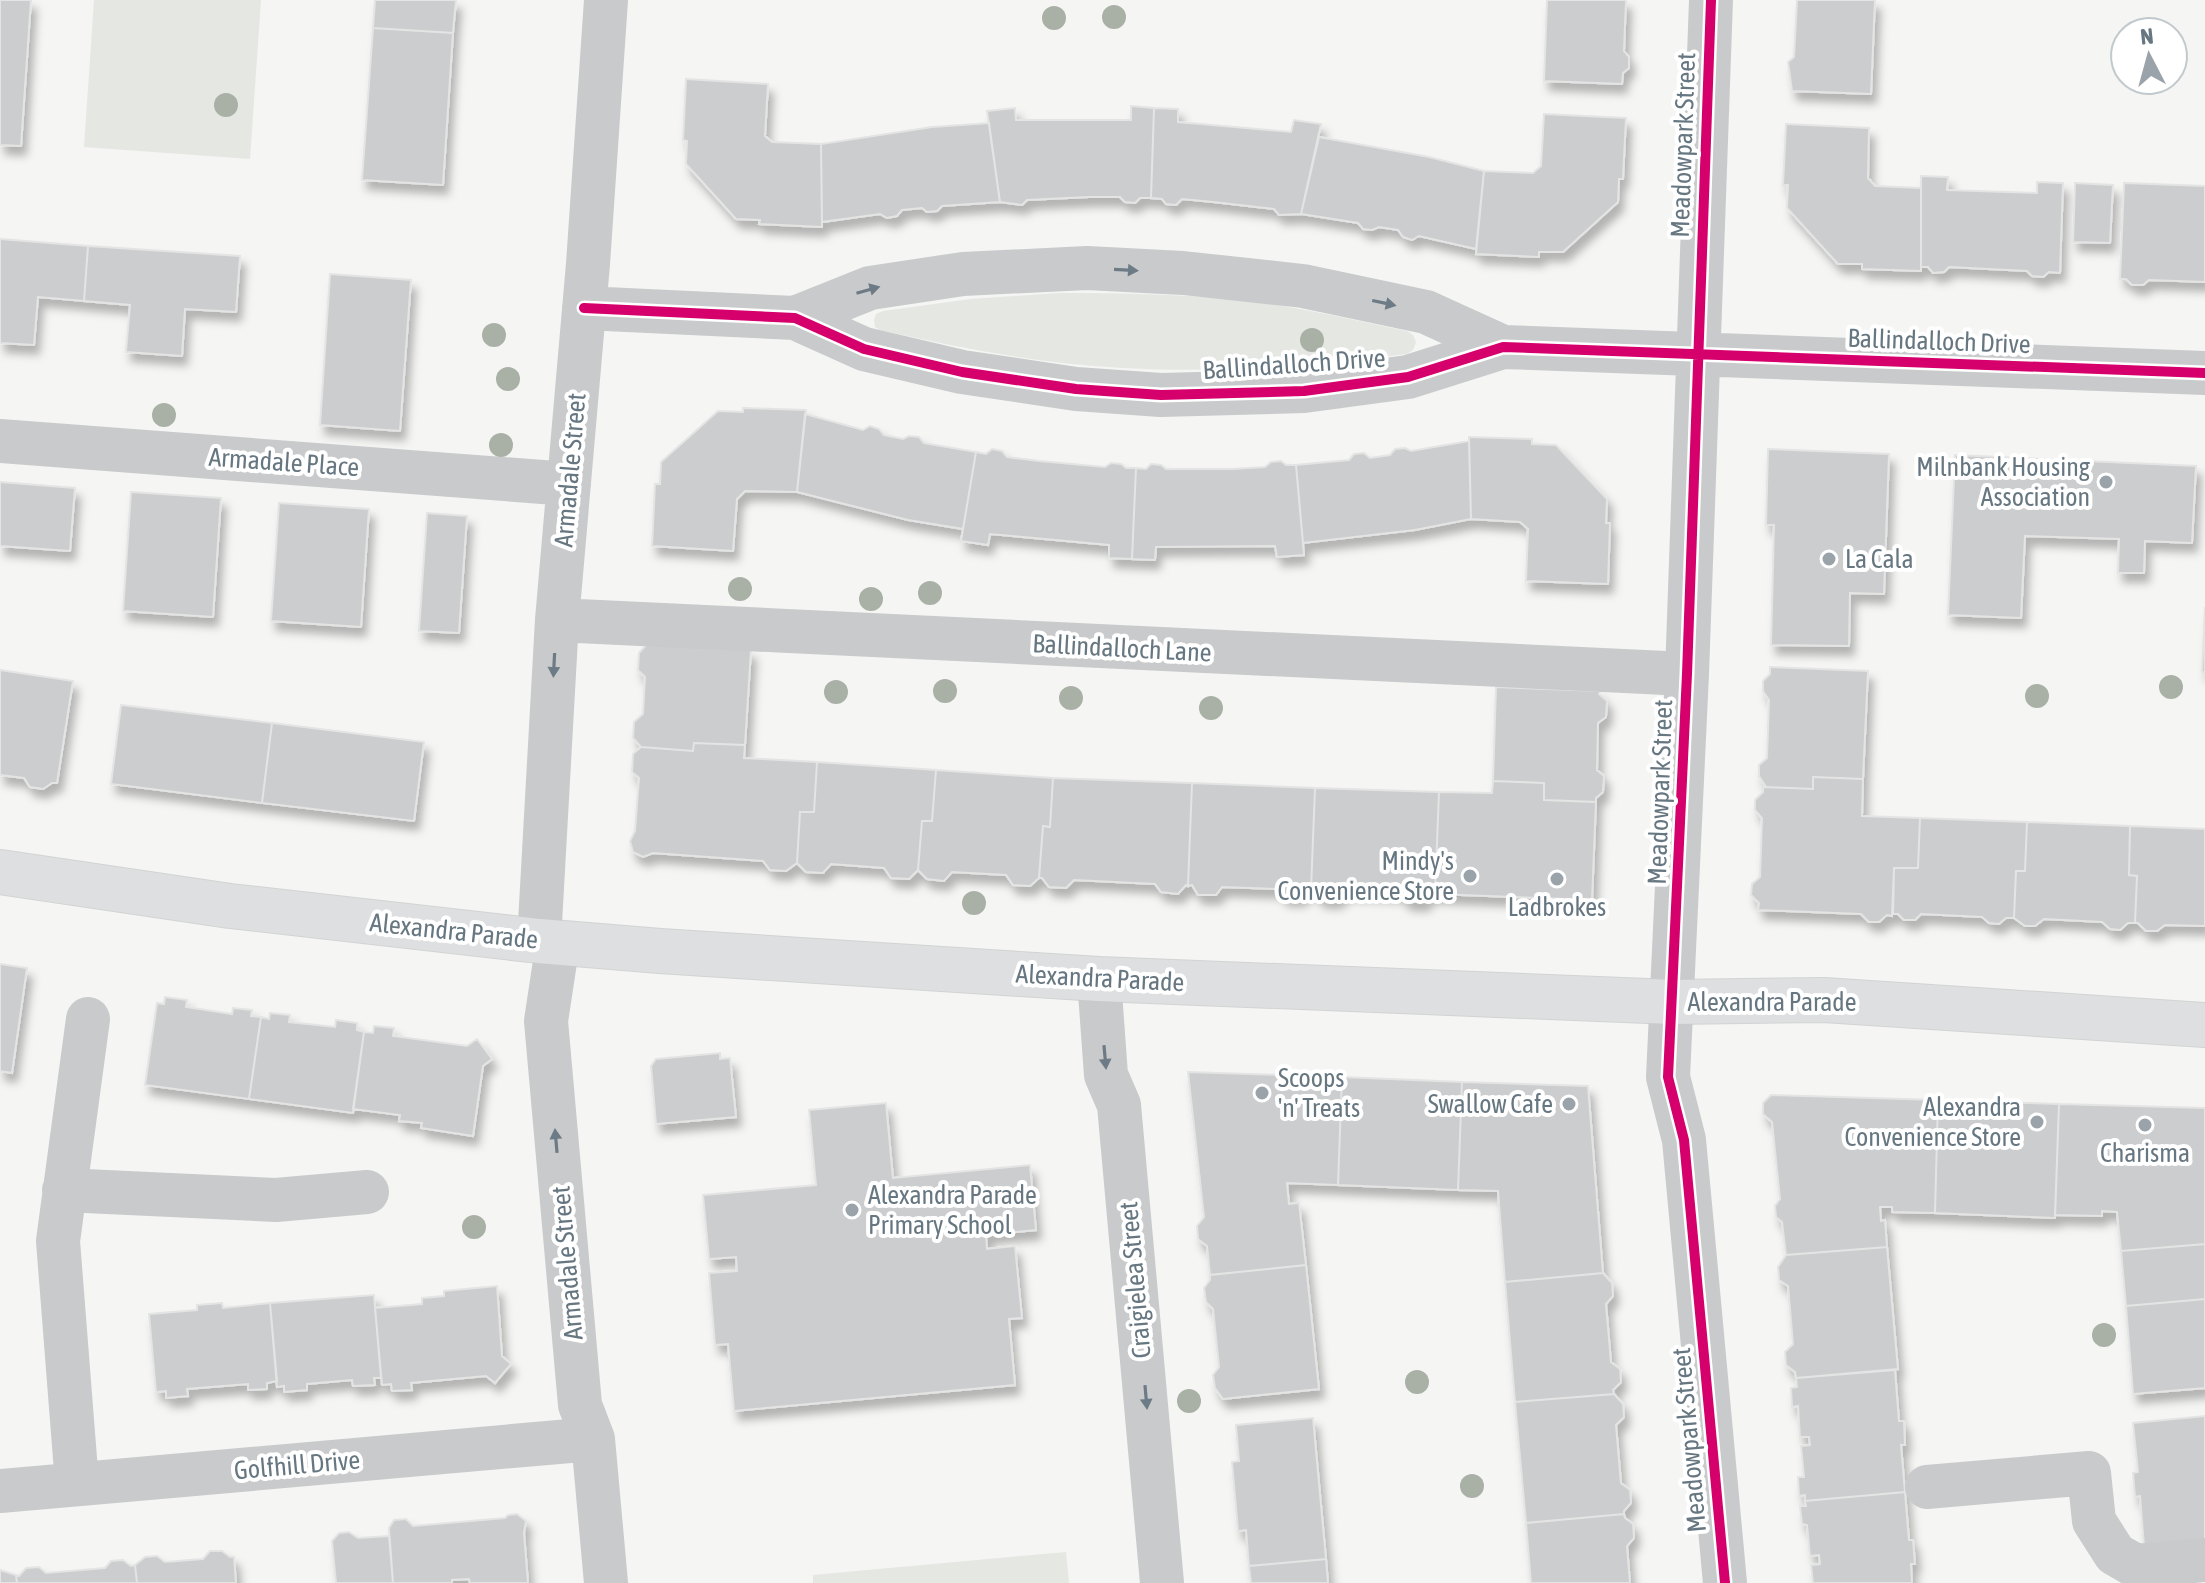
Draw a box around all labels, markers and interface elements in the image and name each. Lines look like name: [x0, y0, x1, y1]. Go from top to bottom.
north arrow: [2109, 16, 2189, 96]
text: N: [2139, 23, 2155, 50]
street label: Meadowpark Street: [1665, 52, 1701, 238]
one-way arrow: [1114, 263, 1139, 276]
one-way arrow: [856, 283, 880, 296]
one-way arrow: [1371, 297, 1396, 310]
street label: Ballindalloch Drive: [1847, 323, 2031, 359]
street label: Ballindalloch Drive: [1202, 343, 1386, 385]
street label: Armadale Street: [548, 392, 592, 548]
street label: Armadale Place: [208, 442, 360, 482]
place label: Milnbank Housing Association: [1916, 452, 2091, 512]
marker: Milnbank Housing Association: [2097, 473, 2115, 491]
place label: La Cala: [1845, 544, 1913, 574]
marker: La Cala: [1820, 550, 1838, 568]
street label: Ballindalloch Lane: [1032, 628, 1212, 668]
one-way arrow: [548, 653, 561, 678]
street label: Meadowpark Street: [1642, 699, 1678, 885]
place label: Mindy's Convenience Store: [1277, 846, 1454, 906]
marker: Mindy's Convenience Store: [1461, 867, 1479, 885]
marker: Ladbrokes: [1548, 870, 1566, 888]
place label: Ladbrokes: [1508, 892, 1606, 922]
street label: Alexandra Parade: [368, 907, 540, 955]
street label: Alexandra Parade: [1015, 959, 1185, 997]
street label: Alexandra Parade: [1688, 987, 1856, 1017]
one-way arrow: [1099, 1045, 1112, 1070]
place label: Scoops 'n' Treats: [1278, 1063, 1360, 1123]
marker: Scoops 'n' Treats: [1253, 1084, 1271, 1102]
place label: Swallow Cafe: [1428, 1089, 1553, 1119]
place label: Alexandra Convenience Store: [1844, 1092, 2021, 1152]
marker: Swallow Cafe: [1560, 1095, 1578, 1113]
marker: Alexandra Convenience Store: [2028, 1113, 2046, 1131]
marker: Charisma: [2136, 1116, 2154, 1134]
one-way arrow: [549, 1128, 562, 1153]
place label: Charisma: [2100, 1138, 2190, 1168]
place label: Alexandra Parade Primary School: [868, 1180, 1037, 1240]
street label: Armadale Street: [545, 1185, 589, 1341]
street label: Craigielea Street: [1113, 1200, 1157, 1360]
marker: Alexandra Parade Primary School: [843, 1201, 861, 1219]
street label: Meadowpark Street: [1666, 1346, 1712, 1534]
one-way arrow: [1139, 1385, 1152, 1410]
street label: Golfhill Drive: [233, 1445, 361, 1485]

